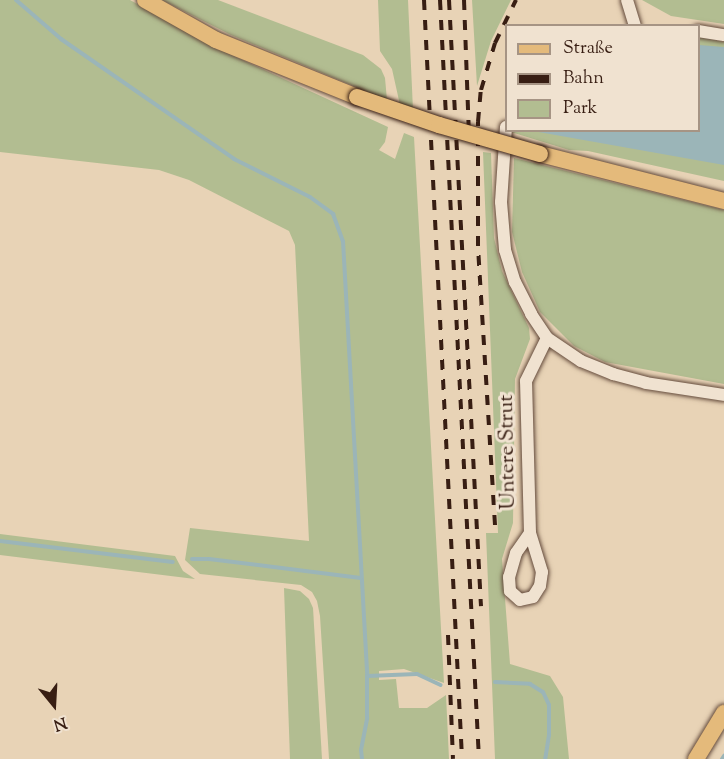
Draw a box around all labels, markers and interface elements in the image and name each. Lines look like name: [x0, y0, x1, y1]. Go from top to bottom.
legend: [505, 24, 700, 132]
text: Straße: [563, 36, 613, 62]
text: Bahn: [563, 66, 604, 92]
text: Park: [563, 96, 597, 122]
street label: Untere Strut: [494, 394, 522, 510]
north arrow: [24, 675, 84, 735]
text: N: [50, 710, 69, 736]

